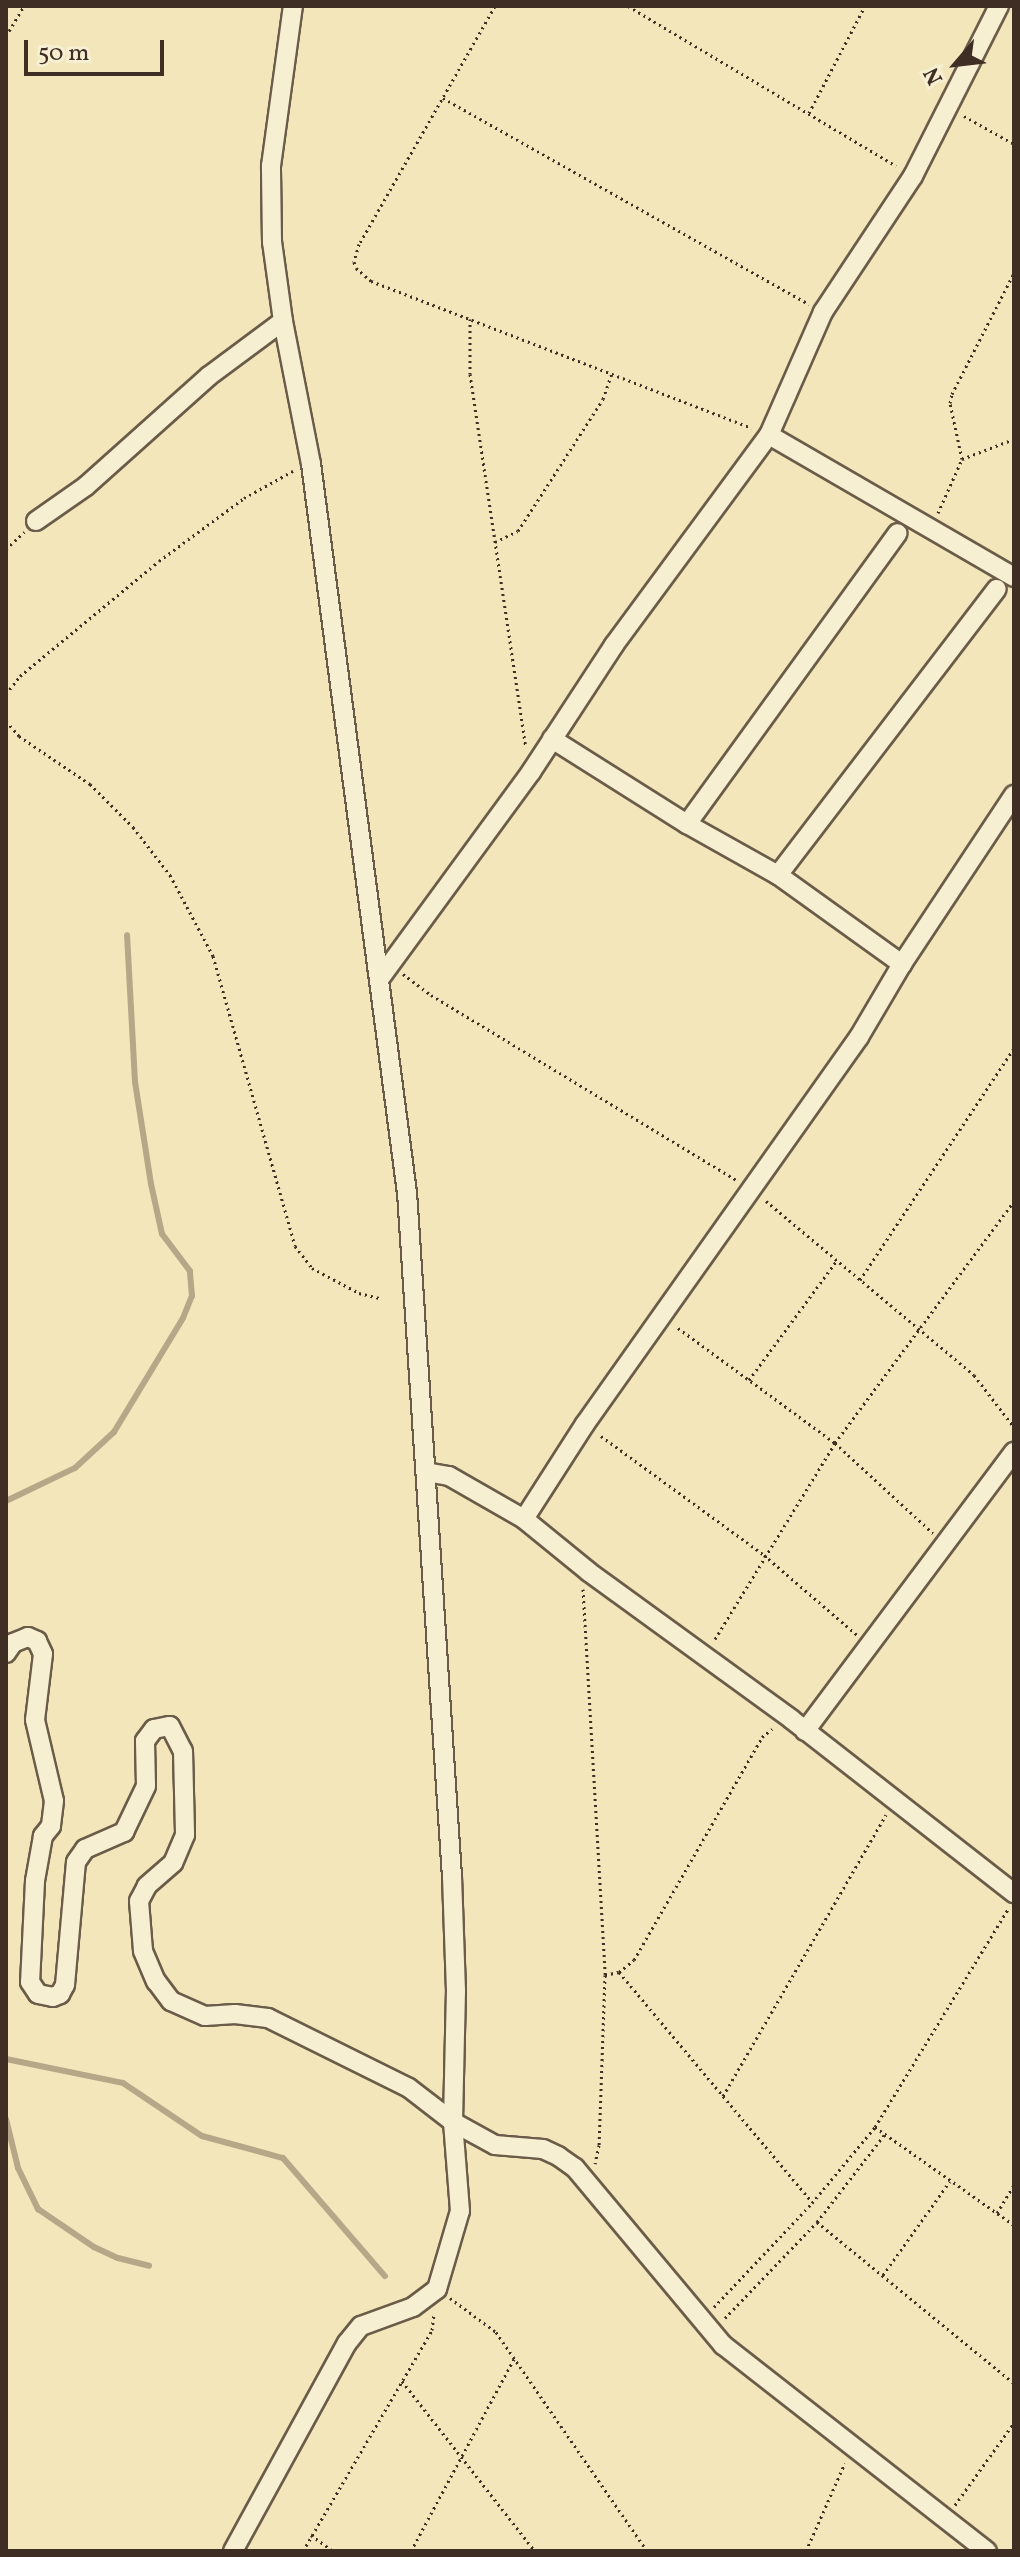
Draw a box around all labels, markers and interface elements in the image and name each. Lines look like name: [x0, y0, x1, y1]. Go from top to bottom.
scale bar: [28, 24, 168, 74]
north arrow: [916, 24, 996, 104]
text: 50 m: [38, 37, 90, 71]
text: N: [917, 61, 952, 90]

